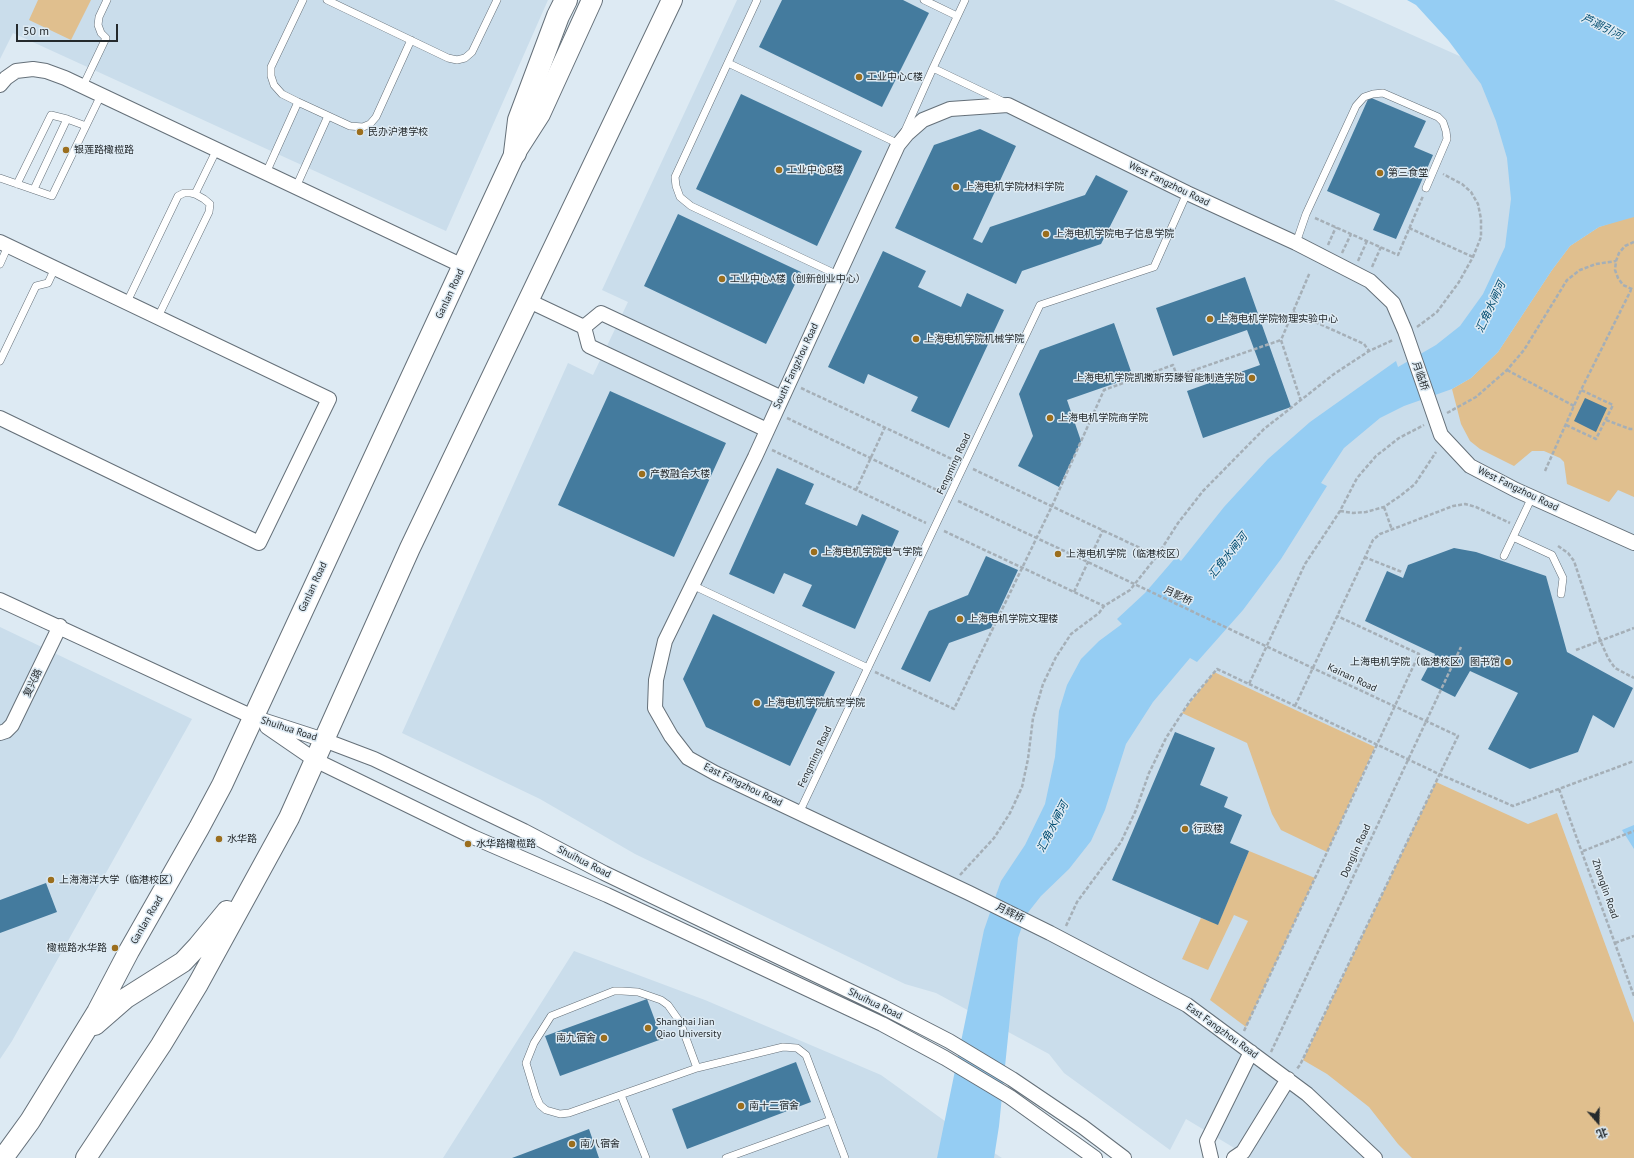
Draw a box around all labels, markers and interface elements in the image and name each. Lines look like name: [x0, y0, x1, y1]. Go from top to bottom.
water label: 芦潮引河: [1579, 11, 1625, 43]
scale bar: [18, 16, 120, 42]
text: 50 m: [23, 23, 49, 38]
place label: 工业中心C楼: [867, 71, 923, 83]
marker: 工业中心C楼: [854, 72, 864, 82]
place label: 民办沪港学校: [368, 126, 428, 138]
marker: 民办沪港学校: [355, 127, 365, 137]
place label: 银莲路橄榄路: [74, 144, 134, 156]
marker: 银莲路橄榄路: [61, 145, 71, 155]
street label: West Fangzhou Road: [1127, 159, 1211, 209]
place label: 工业中心B楼: [787, 164, 843, 176]
marker: 工业中心B楼: [774, 165, 784, 175]
place label: 第三食堂: [1388, 167, 1428, 179]
marker: 第三食堂: [1375, 168, 1385, 178]
place label: 上海电机学院材料学院: [964, 181, 1064, 193]
marker: 上海电机学院材料学院: [951, 182, 961, 192]
place label: 上海电机学院电子信息学院: [1054, 228, 1174, 240]
marker: 上海电机学院电子信息学院: [1041, 229, 1051, 239]
street label: Ganlan Road: [433, 267, 467, 321]
place label: 工业中心A楼（创新创业中心）: [730, 273, 866, 285]
marker: 工业中心A楼（创新创业中心）: [717, 274, 727, 284]
water label: 汇角水闸河: [1473, 279, 1509, 335]
place label: 上海电机学院物理实验中心: [1218, 313, 1338, 325]
marker: 上海电机学院物理实验中心: [1205, 314, 1215, 324]
street label: South Fangzhou Road: [771, 321, 821, 411]
place label: 上海电机学院机械学院: [924, 333, 1024, 345]
marker: 上海电机学院机械学院: [911, 334, 921, 344]
street label: 月临桥: [1409, 360, 1431, 392]
place label: 上海电机学院凯撒斯劳滕智能制造学院: [1074, 372, 1244, 384]
marker: 上海电机学院凯撒斯劳滕智能制造学院: [1247, 373, 1257, 383]
place label: 上海电机学院商学院: [1058, 412, 1148, 424]
marker: 上海电机学院商学院: [1045, 413, 1055, 423]
street label: Fengming Road: [934, 431, 974, 497]
street label: West Fangzhou Road: [1476, 464, 1560, 514]
place label: 产教融合大楼: [650, 468, 710, 480]
marker: 产教融合大楼: [637, 469, 647, 479]
water label: 汇角水闸河: [1206, 530, 1250, 582]
place label: 上海电机学院电气学院: [822, 546, 922, 558]
marker: 上海电机学院电气学院: [809, 547, 819, 557]
place label: 上海电机学院（临港校区）: [1066, 548, 1186, 560]
marker: 上海电机学院（临港校区）: [1053, 549, 1063, 559]
street label: Ganlan Road: [296, 560, 330, 614]
street label: 月影桥: [1162, 584, 1194, 608]
place label: 上海电机学院文理楼: [968, 613, 1058, 625]
marker: 上海电机学院文理楼: [955, 614, 965, 624]
place label: 上海电机学院（临港校区）图书馆: [1350, 656, 1500, 668]
marker: 上海电机学院（临港校区）图书馆: [1503, 657, 1513, 667]
street label: Kainan Road: [1325, 661, 1379, 695]
street label: 复兴路: [21, 667, 45, 699]
place label: 上海电机学院航空学院: [765, 697, 865, 709]
marker: 上海电机学院航空学院: [752, 698, 762, 708]
street label: Shuihua Road: [259, 714, 319, 744]
street label: Fengming Road: [795, 724, 835, 790]
street label: East Fangzhou Road: [702, 761, 784, 809]
water label: 汇角水闸河: [1035, 800, 1071, 854]
street label: Donglin Road: [1338, 822, 1374, 880]
place label: 行政楼: [1193, 823, 1223, 835]
marker: 行政楼: [1180, 824, 1190, 834]
place label: 水华路: [227, 833, 257, 845]
marker: 水华路: [214, 834, 224, 844]
place label: 水华路橄榄路: [476, 838, 536, 850]
marker: 水华路橄榄路: [463, 839, 473, 849]
street label: Shuihua Road: [555, 843, 613, 881]
street label: Zhonglin Road: [1589, 858, 1621, 920]
place label: 上海海洋大学（临港校区）: [59, 874, 179, 886]
marker: 上海海洋大学（临港校区）: [46, 875, 56, 885]
street label: Ganlan Road: [128, 894, 166, 946]
street label: 月辉桥: [994, 901, 1026, 925]
place label: 橄榄路水华路: [47, 942, 107, 954]
marker: 橄榄路水华路: [110, 943, 120, 953]
street label: Shuihua Road: [846, 986, 904, 1022]
street label: East Fangzhou Road: [1184, 1001, 1260, 1061]
place label: Shanghai Jian Qiao University: [656, 1016, 721, 1040]
marker: Shanghai Jian Qiao University: [643, 1023, 653, 1033]
place label: 南九宿舍: [556, 1032, 596, 1044]
marker: 南九宿舍: [599, 1033, 609, 1043]
place label: 南十二宿舍: [749, 1100, 799, 1112]
marker: 南十二宿舍: [736, 1101, 746, 1111]
north arrow: [1578, 1102, 1618, 1142]
text: 北: [1595, 1125, 1610, 1142]
place label: 南八宿舍: [580, 1138, 620, 1150]
marker: 南八宿舍: [567, 1139, 577, 1149]

